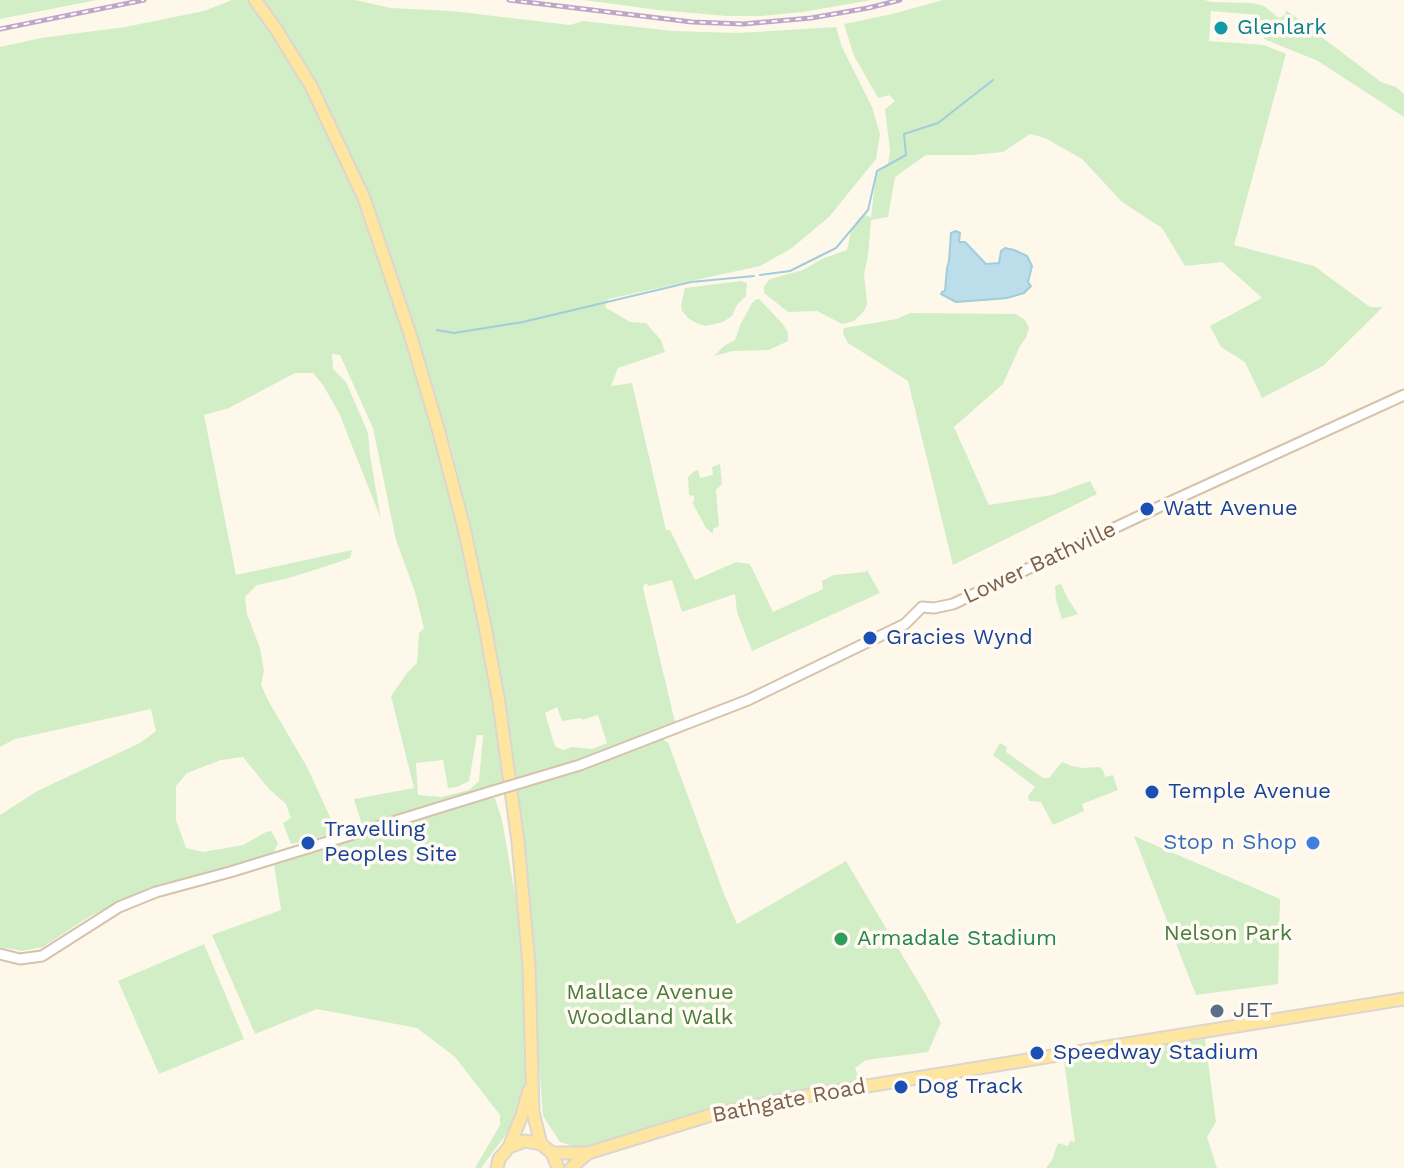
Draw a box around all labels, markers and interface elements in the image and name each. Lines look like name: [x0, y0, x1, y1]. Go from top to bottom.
place label: Glenlark: [1237, 15, 1327, 41]
marker: Glenlark: [1212, 19, 1230, 37]
place label: Watt Avenue: [1163, 496, 1298, 522]
marker: Watt Avenue: [1138, 500, 1156, 518]
street label: Lower Bathville: [960, 516, 1120, 610]
place label: Gracies Wynd: [886, 625, 1033, 651]
marker: Gracies Wynd: [861, 629, 879, 647]
place label: Temple Avenue: [1168, 779, 1331, 805]
marker: Temple Avenue: [1143, 783, 1161, 801]
place label: Travelling Peoples Site: [324, 817, 457, 868]
place label: Stop n Shop: [1163, 830, 1297, 856]
marker: Travelling Peoples Site: [299, 834, 317, 852]
marker: Stop n Shop: [1304, 834, 1322, 852]
park label: Nelson Park: [1164, 921, 1292, 947]
place label: Armadale Stadium: [857, 926, 1057, 952]
marker: Armadale Stadium: [832, 930, 850, 948]
park label: Mallace Avenue Woodland Walk: [566, 980, 734, 1032]
place label: JET: [1233, 998, 1273, 1024]
marker: JET: [1208, 1002, 1226, 1020]
place label: Speedway Stadium: [1053, 1040, 1259, 1066]
marker: Speedway Stadium: [1028, 1044, 1046, 1062]
street label: Bathgate Road: [710, 1073, 868, 1129]
place label: Dog Track: [917, 1074, 1023, 1100]
marker: Dog Track: [892, 1078, 910, 1096]

